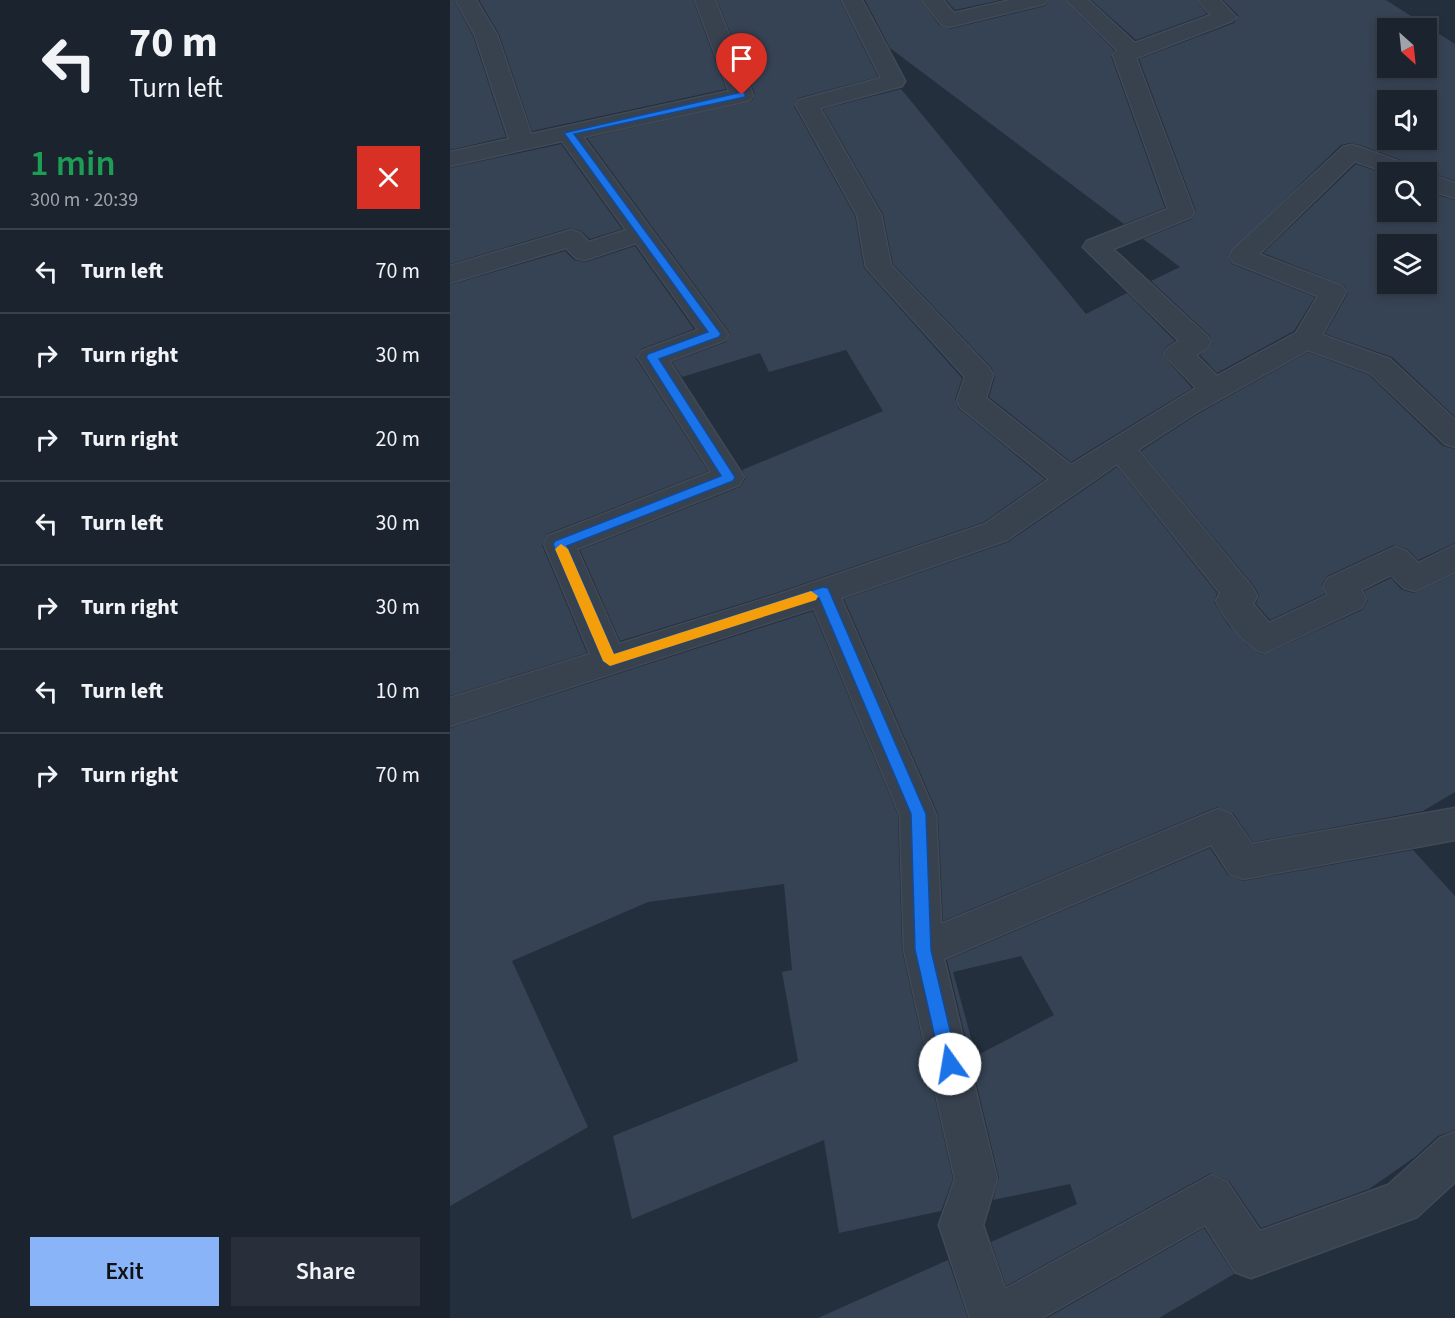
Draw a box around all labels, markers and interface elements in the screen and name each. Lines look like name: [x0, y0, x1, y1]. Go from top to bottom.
text: 70 m: [129, 13, 218, 73]
north arrow: [1377, 18, 1437, 78]
map controls: [1377, 18, 1437, 294]
icon: left: [30, 24, 108, 102]
pin: [716, 33, 767, 95]
icon: arrive: [725, 42, 758, 75]
text: Turn left: [129, 69, 223, 108]
button: sound: [1377, 90, 1437, 150]
text: 1 min: [30, 138, 116, 189]
button: close: [357, 146, 420, 209]
button: search: [1377, 162, 1437, 222]
text: 300 m · 20:39: [30, 186, 138, 214]
button: layers: [1377, 234, 1437, 294]
icon: left: [30, 255, 63, 288]
text: Turn left: [81, 255, 163, 287]
text: 70 m: [375, 255, 420, 287]
icon: right: [30, 339, 63, 372]
text: Turn right: [81, 339, 178, 371]
text: 30 m: [375, 339, 420, 371]
icon: right: [30, 423, 63, 456]
text: Turn right: [81, 423, 178, 455]
text: 20 m: [375, 423, 420, 455]
icon: left: [30, 507, 63, 540]
text: Turn left: [81, 507, 163, 539]
text: 30 m: [375, 507, 420, 539]
icon: right: [30, 591, 63, 624]
text: Turn right: [81, 591, 178, 623]
text: 30 m: [375, 591, 420, 623]
icon: left: [30, 675, 63, 708]
text: Turn left: [81, 675, 163, 707]
text: 10 m: [375, 675, 420, 707]
icon: right: [30, 759, 63, 792]
text: Turn right: [81, 759, 178, 791]
text: 70 m: [375, 759, 420, 791]
position arrow: [918, 1032, 982, 1096]
button: Exit: [30, 1237, 219, 1306]
button: Share: [231, 1237, 420, 1306]

